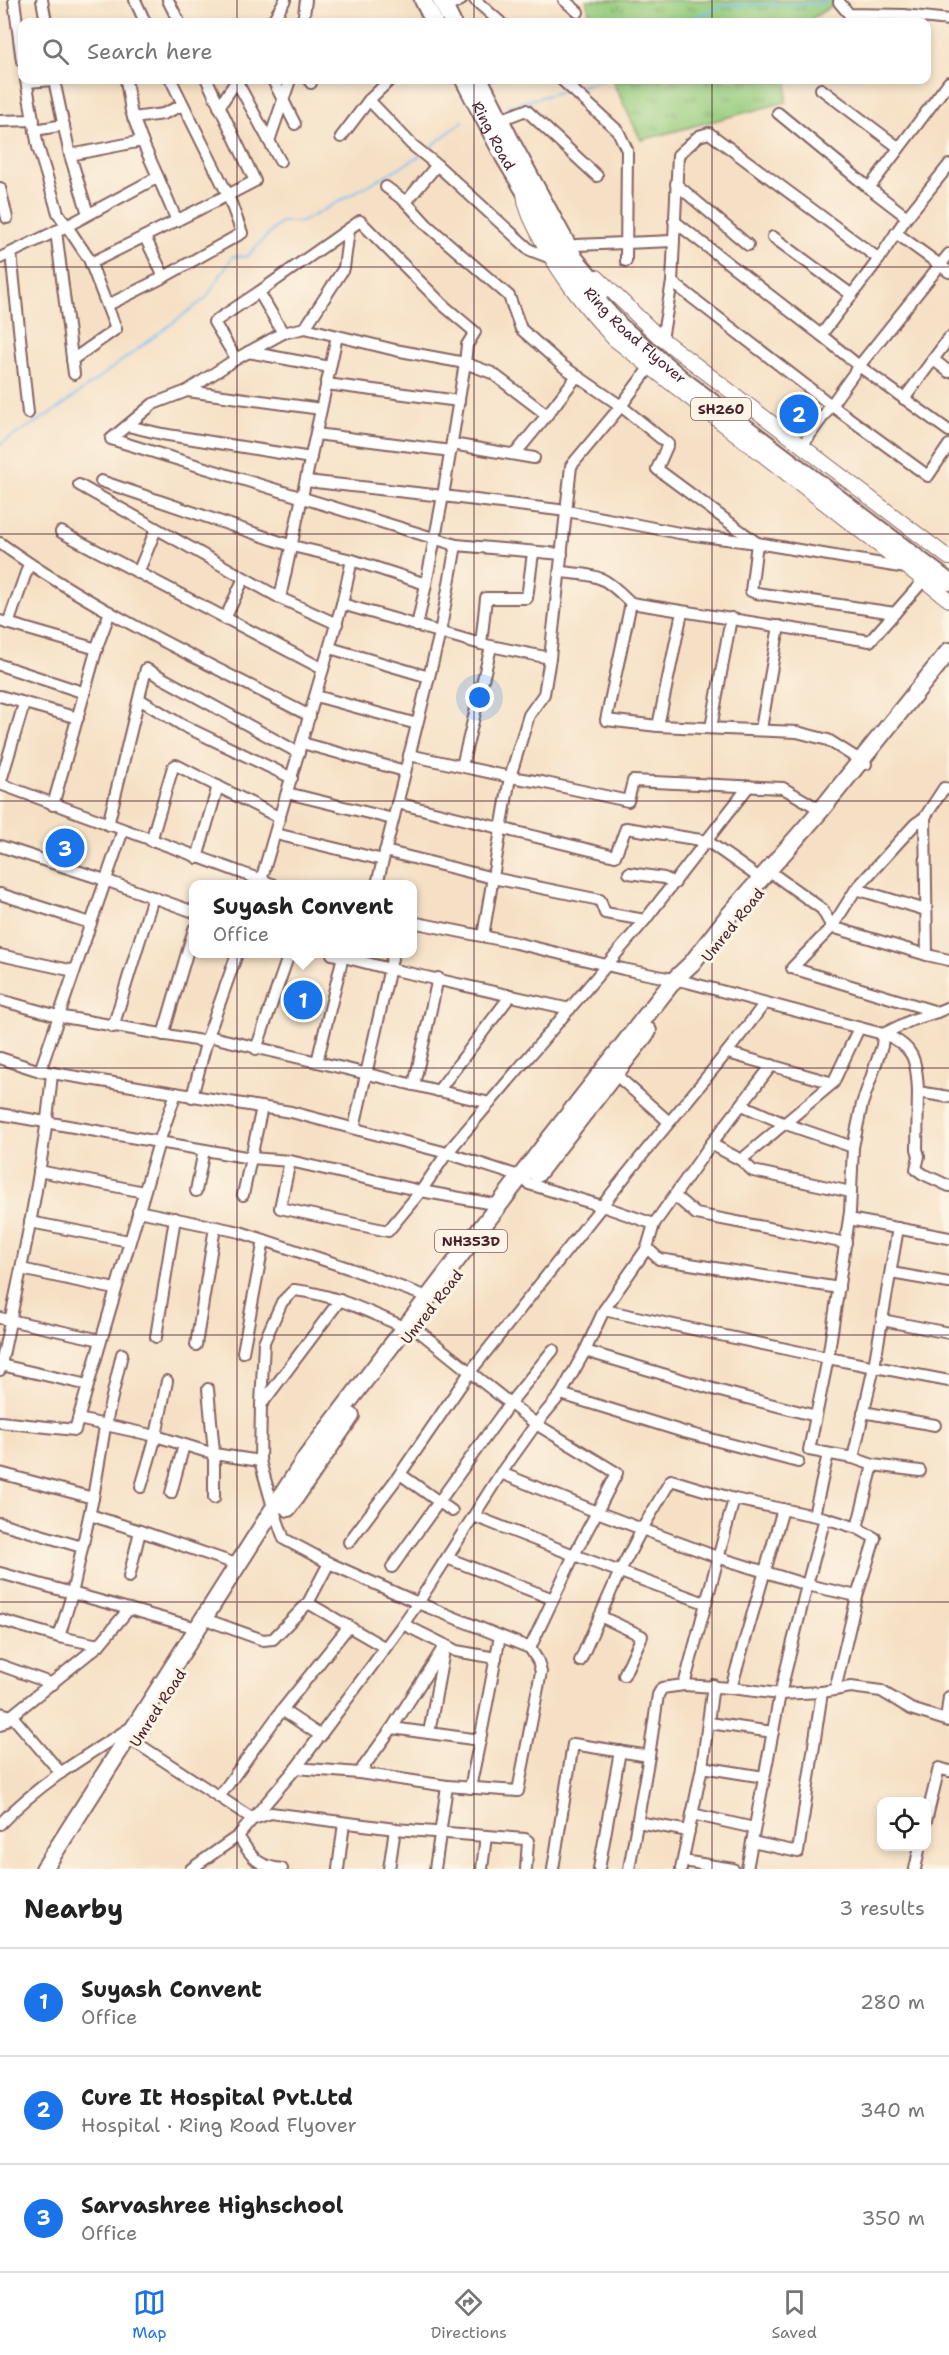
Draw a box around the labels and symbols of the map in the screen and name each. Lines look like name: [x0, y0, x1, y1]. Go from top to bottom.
street label: Ring Road: [467, 98, 520, 175]
street label: Ring Road Flyover: [579, 283, 690, 388]
pin: 2: [780, 392, 818, 436]
road number: SH260: [691, 398, 751, 420]
your location: [465, 683, 494, 712]
pin: 3: [46, 826, 84, 870]
street label: Umred Road: [697, 884, 769, 966]
pin: 1: [284, 978, 322, 1022]
road number: NH353D: [435, 1230, 507, 1252]
street label: Umred Road: [397, 1265, 468, 1348]
street label: Umred Road: [125, 1665, 191, 1751]

